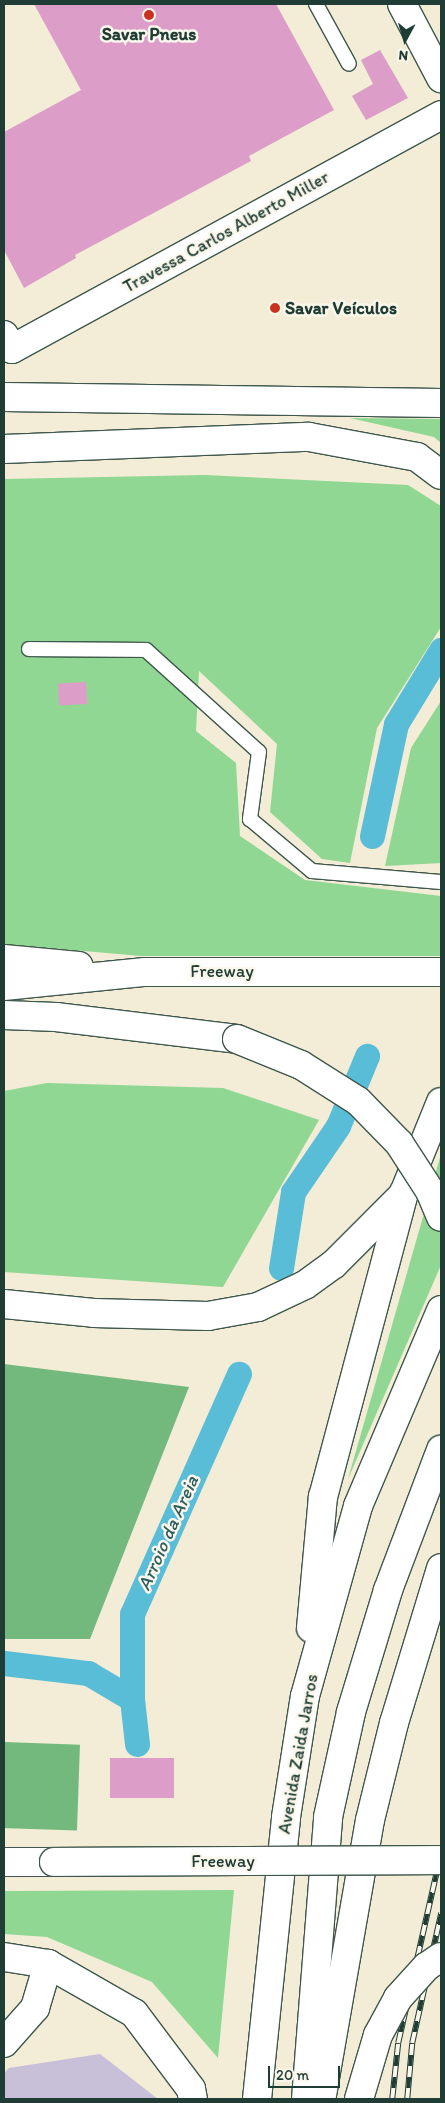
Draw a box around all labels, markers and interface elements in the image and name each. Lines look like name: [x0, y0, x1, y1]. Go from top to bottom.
marker: Savar Pneus: [143, 9, 155, 21]
north arrow: [380, 15, 430, 65]
place label: Savar Pneus: [102, 23, 196, 45]
text: N: [398, 46, 409, 64]
street label: Travessa Carlos Alberto Miller: [119, 166, 333, 298]
place label: Savar Veículos: [285, 297, 396, 319]
marker: Savar Veículos: [269, 302, 281, 314]
street label: Freeway: [190, 960, 254, 982]
water label: Arroio da Areia: [132, 1472, 204, 1594]
street label: Avenida Zaida Jarros: [273, 1672, 323, 1836]
street label: Freeway: [191, 1850, 255, 1872]
scale bar: [270, 2056, 342, 2088]
text: 20 m: [276, 2066, 309, 2084]

